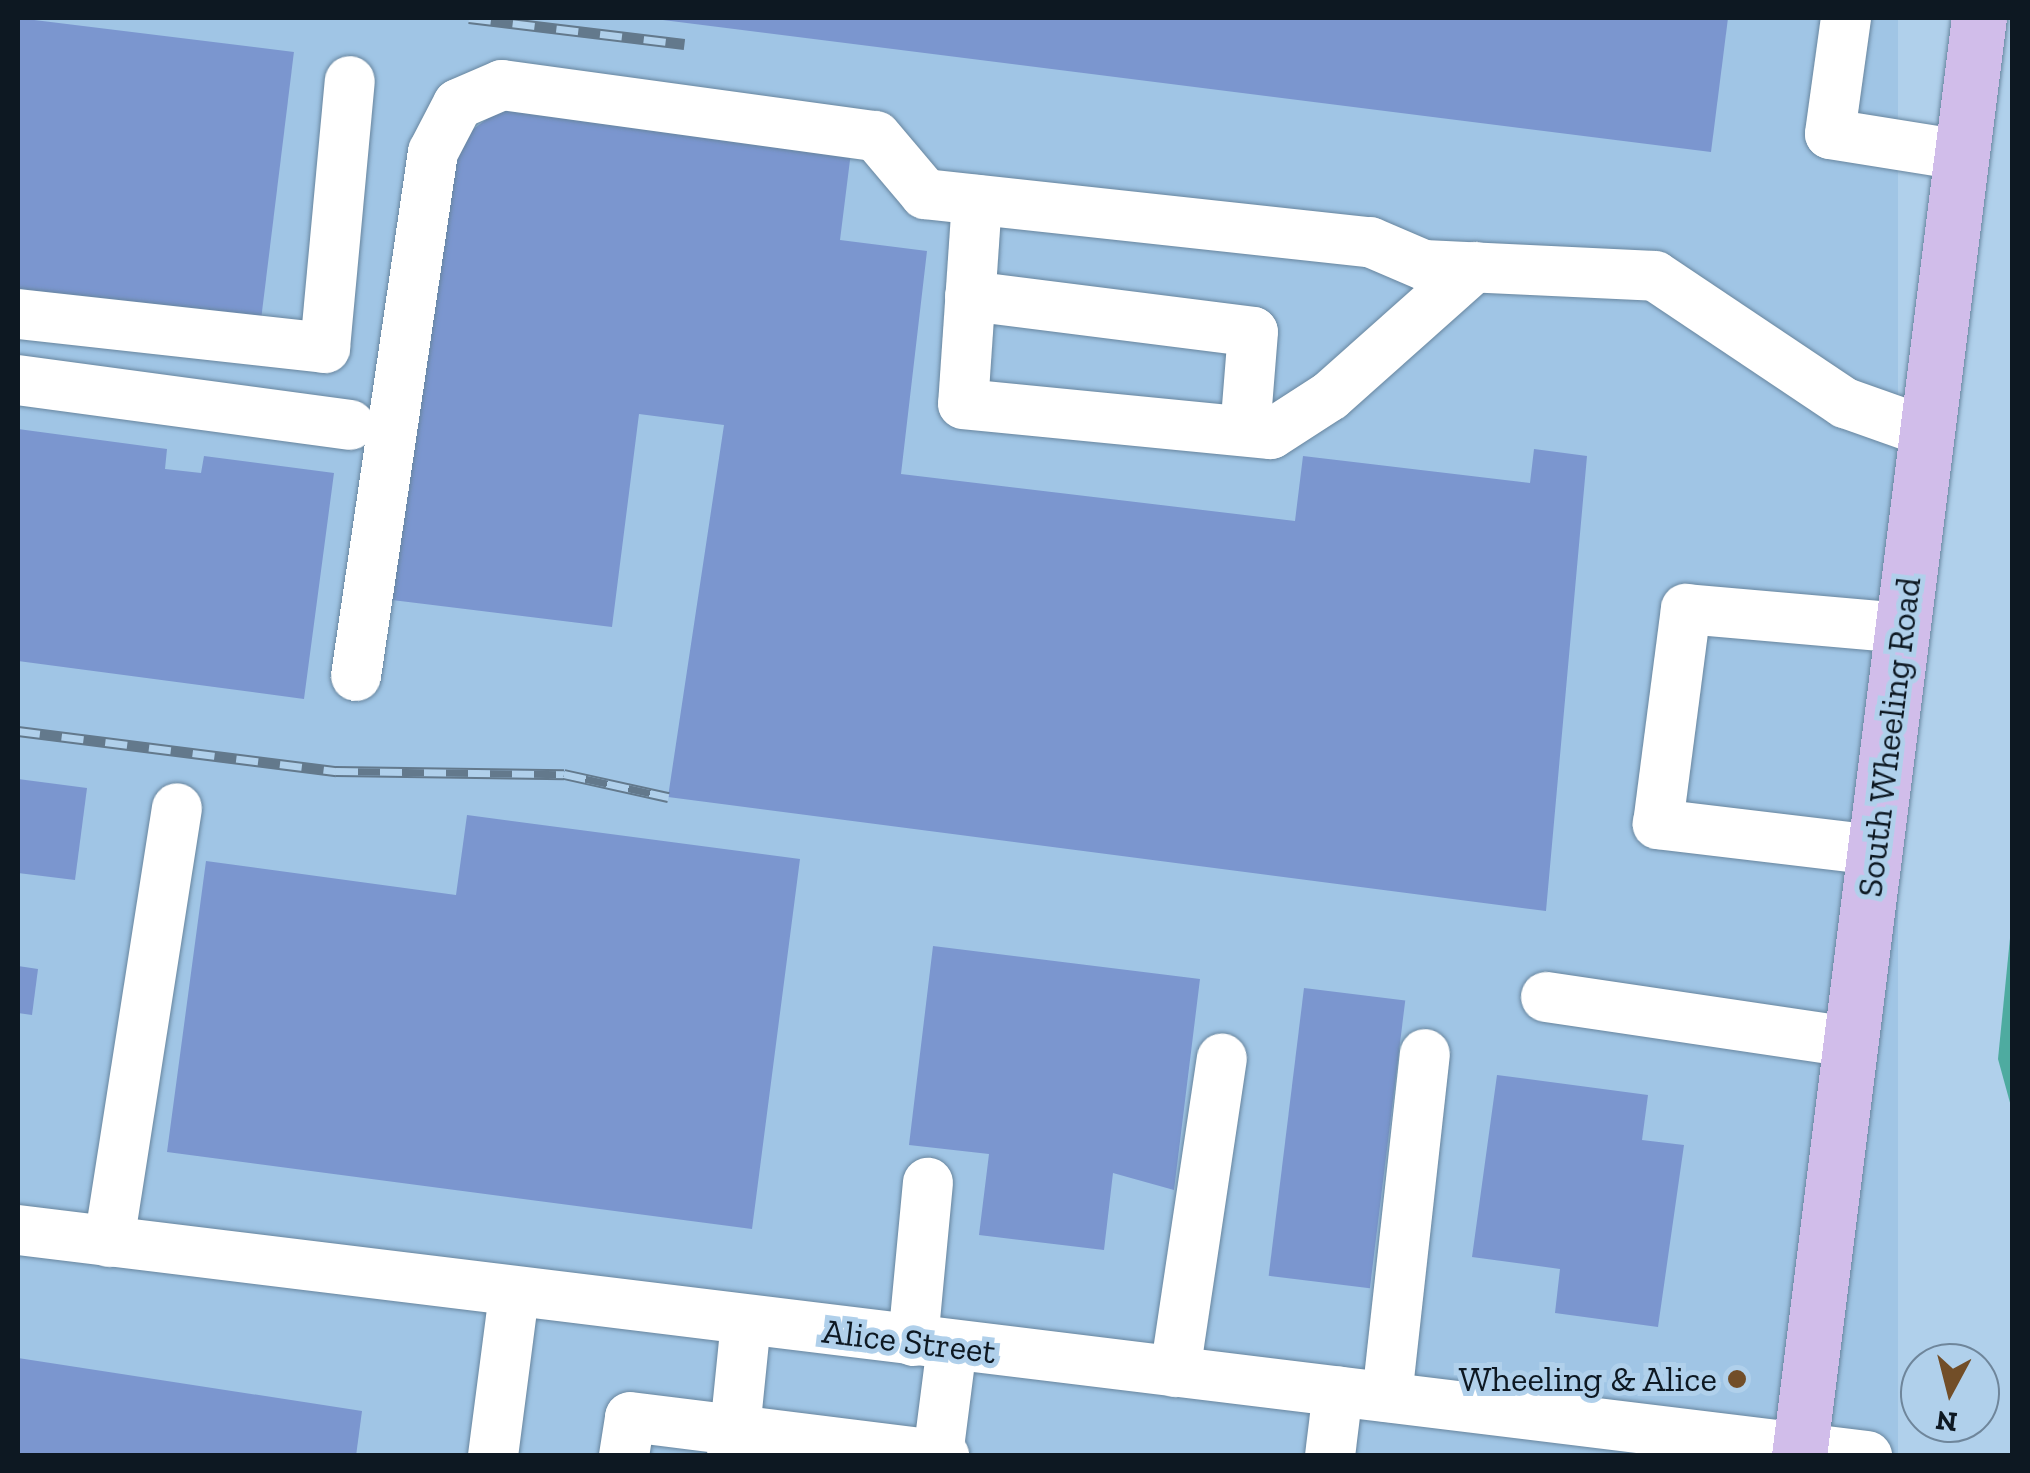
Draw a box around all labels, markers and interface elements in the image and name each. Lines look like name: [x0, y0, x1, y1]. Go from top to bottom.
street label: South Wheeling Road: [1848, 574, 1930, 900]
street label: Alice Street: [820, 1310, 998, 1372]
north arrow: [1900, 1343, 2000, 1443]
place label: Wheeling & Alice: [1458, 1358, 1717, 1400]
marker: Wheeling & Alice: [1726, 1368, 1748, 1390]
text: N: [1934, 1404, 1959, 1439]

